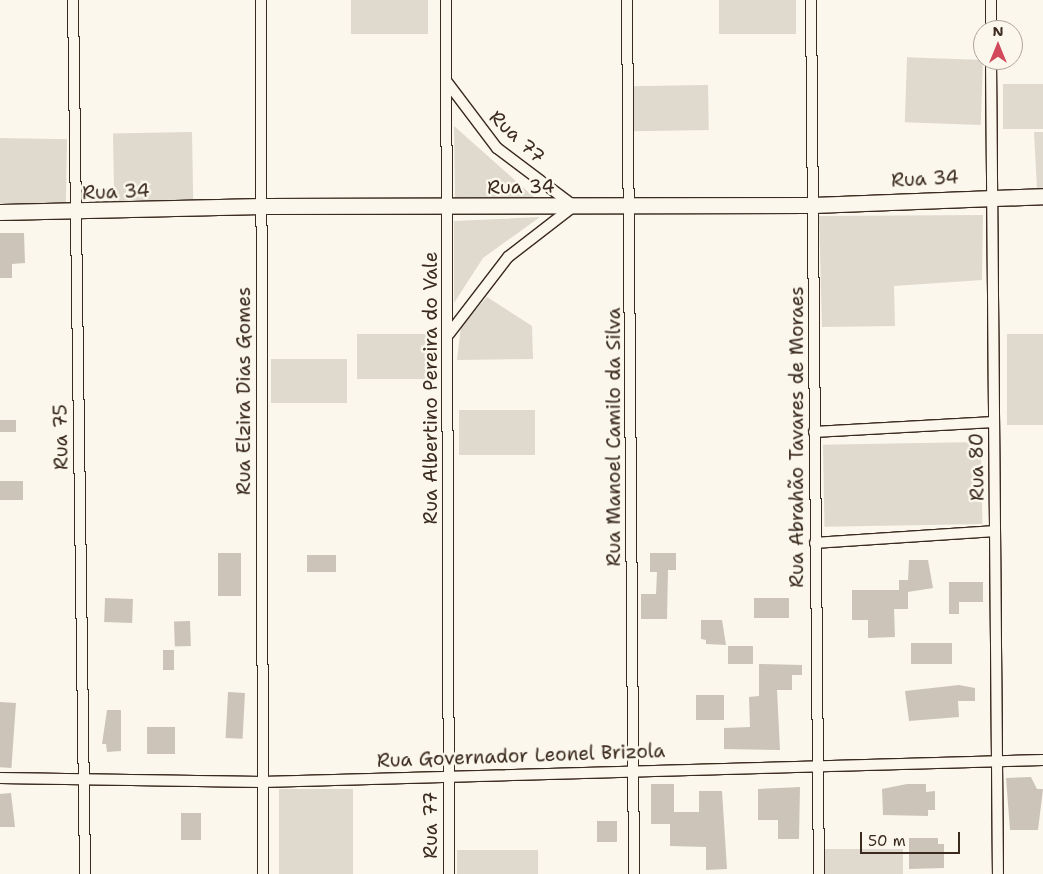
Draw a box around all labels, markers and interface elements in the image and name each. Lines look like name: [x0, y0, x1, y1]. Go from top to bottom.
north arrow: [973, 20, 1023, 70]
text: N: [992, 22, 1004, 40]
street label: Rua 77: [485, 106, 549, 168]
street label: Rua 34: [891, 166, 959, 192]
street label: Rua 34: [487, 175, 555, 199]
street label: Rua 34: [82, 179, 150, 205]
street label: Rua Albertino Pereira do Vale: [420, 252, 442, 524]
street label: Rua Abrahão Tavares de Moraes: [786, 286, 808, 588]
street label: Rua Elzira Dias Gomes: [233, 287, 255, 495]
street label: Rua Manoel Camilo da Silva: [603, 308, 625, 566]
street label: Rua 75: [49, 404, 73, 470]
street label: Rua 80: [965, 433, 989, 501]
street label: Rua Governador Leonel Brizola: [377, 740, 665, 772]
street label: Rua 77: [420, 791, 442, 859]
scale bar: [863, 822, 963, 854]
text: 50 m: [868, 831, 906, 851]

